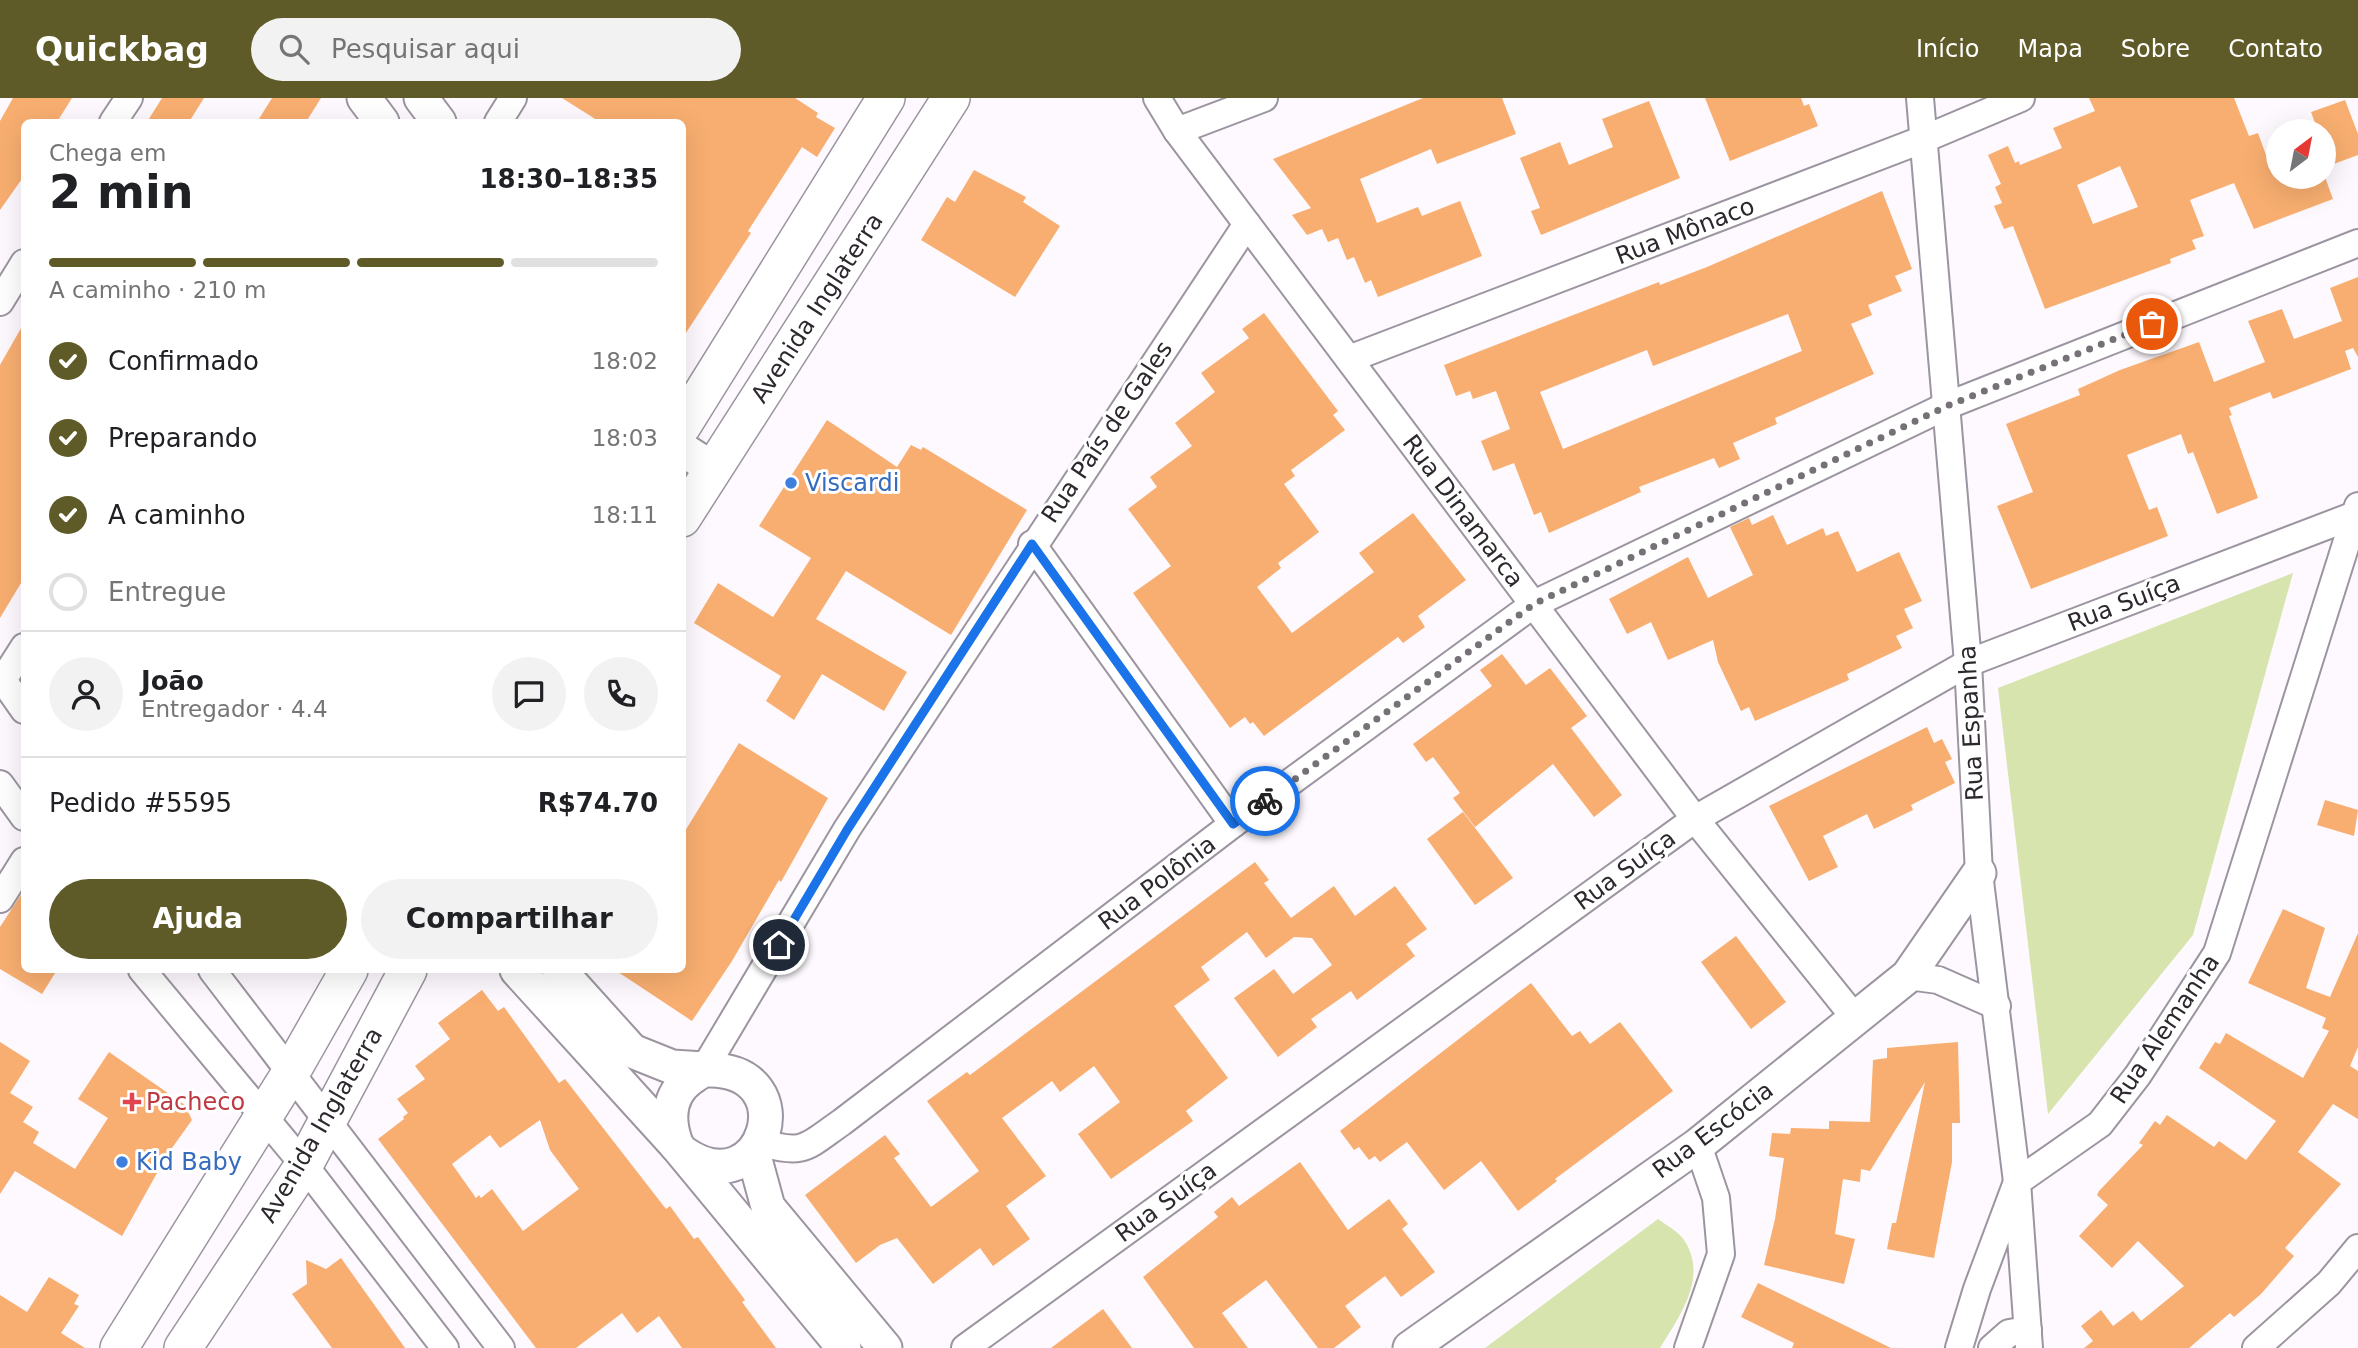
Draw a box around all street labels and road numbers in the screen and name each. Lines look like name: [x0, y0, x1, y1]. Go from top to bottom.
street label: Rua Mônaco: [1612, 192, 1758, 270]
street label: Avenida Inglaterra: [745, 208, 889, 408]
street label: Rua País de Gales: [1036, 336, 1178, 528]
street label: Rua Dinamarca: [1397, 429, 1529, 593]
street label: Rua Suíça: [2064, 569, 2184, 637]
street label: Rua Espanha: [1953, 644, 1989, 802]
street label: Rua Suíça: [1569, 824, 1681, 916]
street label: Rua Polônia: [1093, 830, 1221, 936]
street label: Rua Alemanha: [2105, 949, 2225, 1109]
street label: Avenida Inglaterra: [254, 1023, 388, 1227]
street label: Rua Escócia: [1647, 1076, 1779, 1184]
street label: Rua Suíça: [1110, 1156, 1222, 1248]

